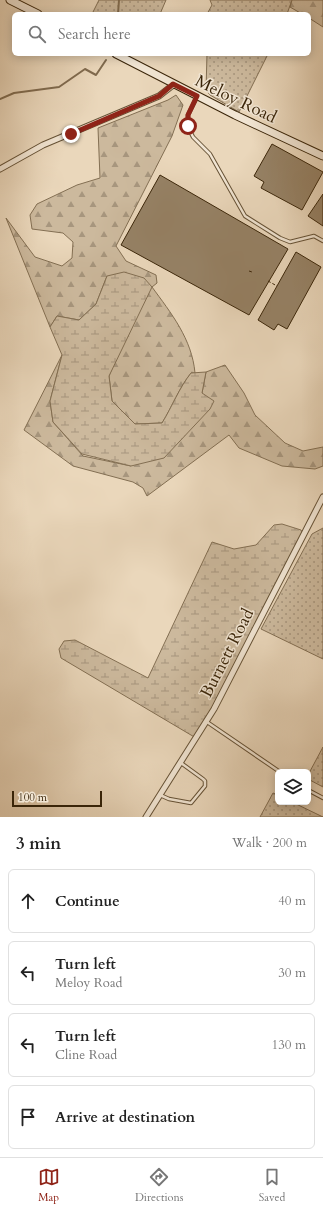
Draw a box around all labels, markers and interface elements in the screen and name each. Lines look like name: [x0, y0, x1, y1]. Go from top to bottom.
search box: [12, 12, 311, 56]
icon: search: [26, 23, 48, 45]
text: Search here: [58, 24, 131, 44]
street label: Meloy Road: [191, 69, 281, 129]
route start: [179, 117, 197, 135]
route end: [62, 125, 80, 143]
street label: Burnett Road: [195, 605, 259, 701]
map controls: [275, 769, 311, 805]
button: layers: [275, 769, 311, 805]
scale bar: [12, 789, 102, 808]
text: 100 m: [18, 790, 47, 805]
text: 3 min: [16, 832, 61, 855]
text: Walk · 200 m: [232, 834, 307, 852]
icon: ahead: [17, 890, 39, 912]
text: Continue: [55, 891, 120, 911]
text: 40 m: [278, 892, 306, 910]
text: Turn left: [55, 954, 116, 974]
icon: left: [17, 962, 39, 984]
text: 30 m: [278, 964, 306, 982]
text: Meloy Road: [55, 974, 122, 992]
text: Turn left: [55, 1026, 116, 1046]
icon: left: [17, 1034, 39, 1056]
text: 130 m: [272, 1036, 306, 1054]
text: Cline Road: [55, 1046, 117, 1064]
icon: arrive: [17, 1106, 39, 1128]
text: Arrive at destination: [55, 1107, 195, 1127]
tab: Map: [38, 1166, 60, 1205]
tab: Directions: [135, 1166, 183, 1205]
tab: Saved: [259, 1166, 285, 1205]

